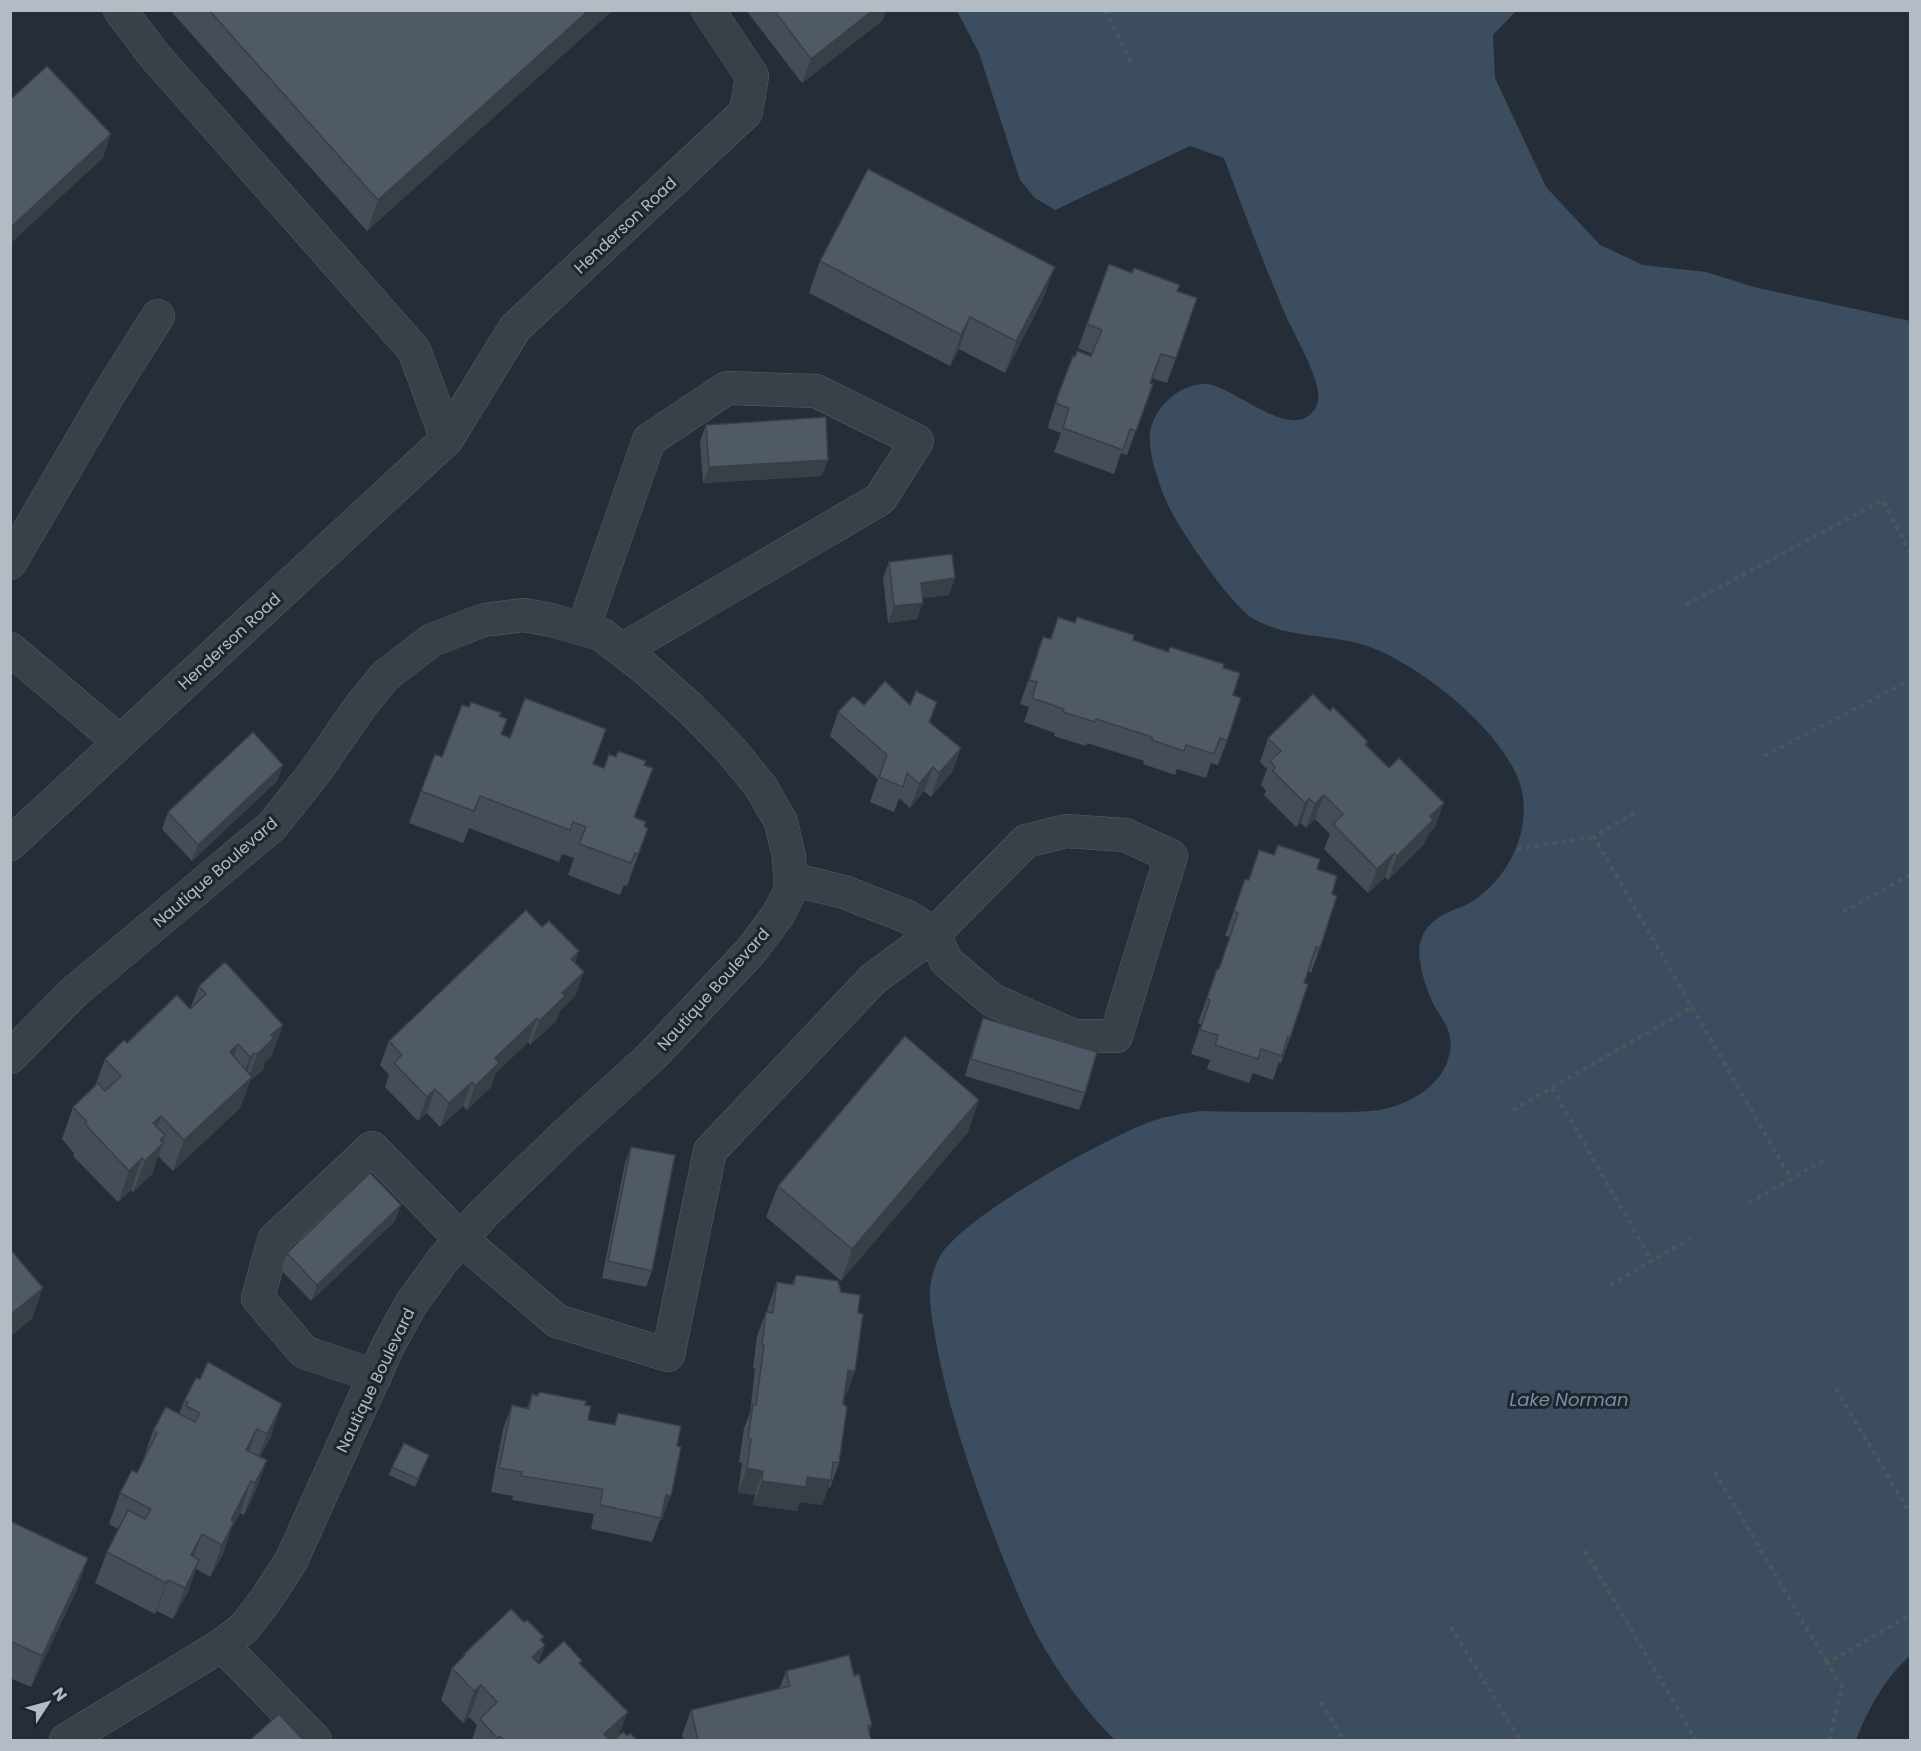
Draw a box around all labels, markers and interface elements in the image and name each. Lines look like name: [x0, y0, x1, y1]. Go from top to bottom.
street label: Henderson Road: [569, 172, 682, 279]
street label: Henderson Road: [173, 588, 286, 695]
street label: Nautique Boulevard: [148, 812, 283, 933]
street label: Nautique Boulevard: [652, 923, 775, 1056]
street label: Nautique Boulevard: [330, 1304, 420, 1456]
water label: Lake Norman: [1510, 1387, 1628, 1412]
north arrow: [18, 1673, 78, 1733]
text: N: [47, 1683, 73, 1706]

